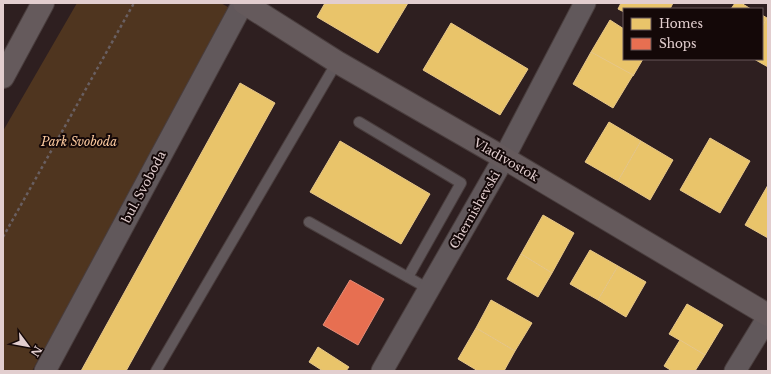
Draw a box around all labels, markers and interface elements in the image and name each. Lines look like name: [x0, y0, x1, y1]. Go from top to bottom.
legend: [623, 8, 763, 60]
text: Homes: [659, 16, 703, 31]
text: Shops: [659, 36, 696, 51]
park label: Park Svoboda: [40, 134, 117, 149]
street label: Vladivostok: [470, 134, 542, 184]
street label: bul. Svoboda: [118, 148, 169, 226]
street label: Chernishevski: [446, 168, 503, 251]
north arrow: [8, 326, 48, 366]
text: N: [27, 343, 45, 360]

